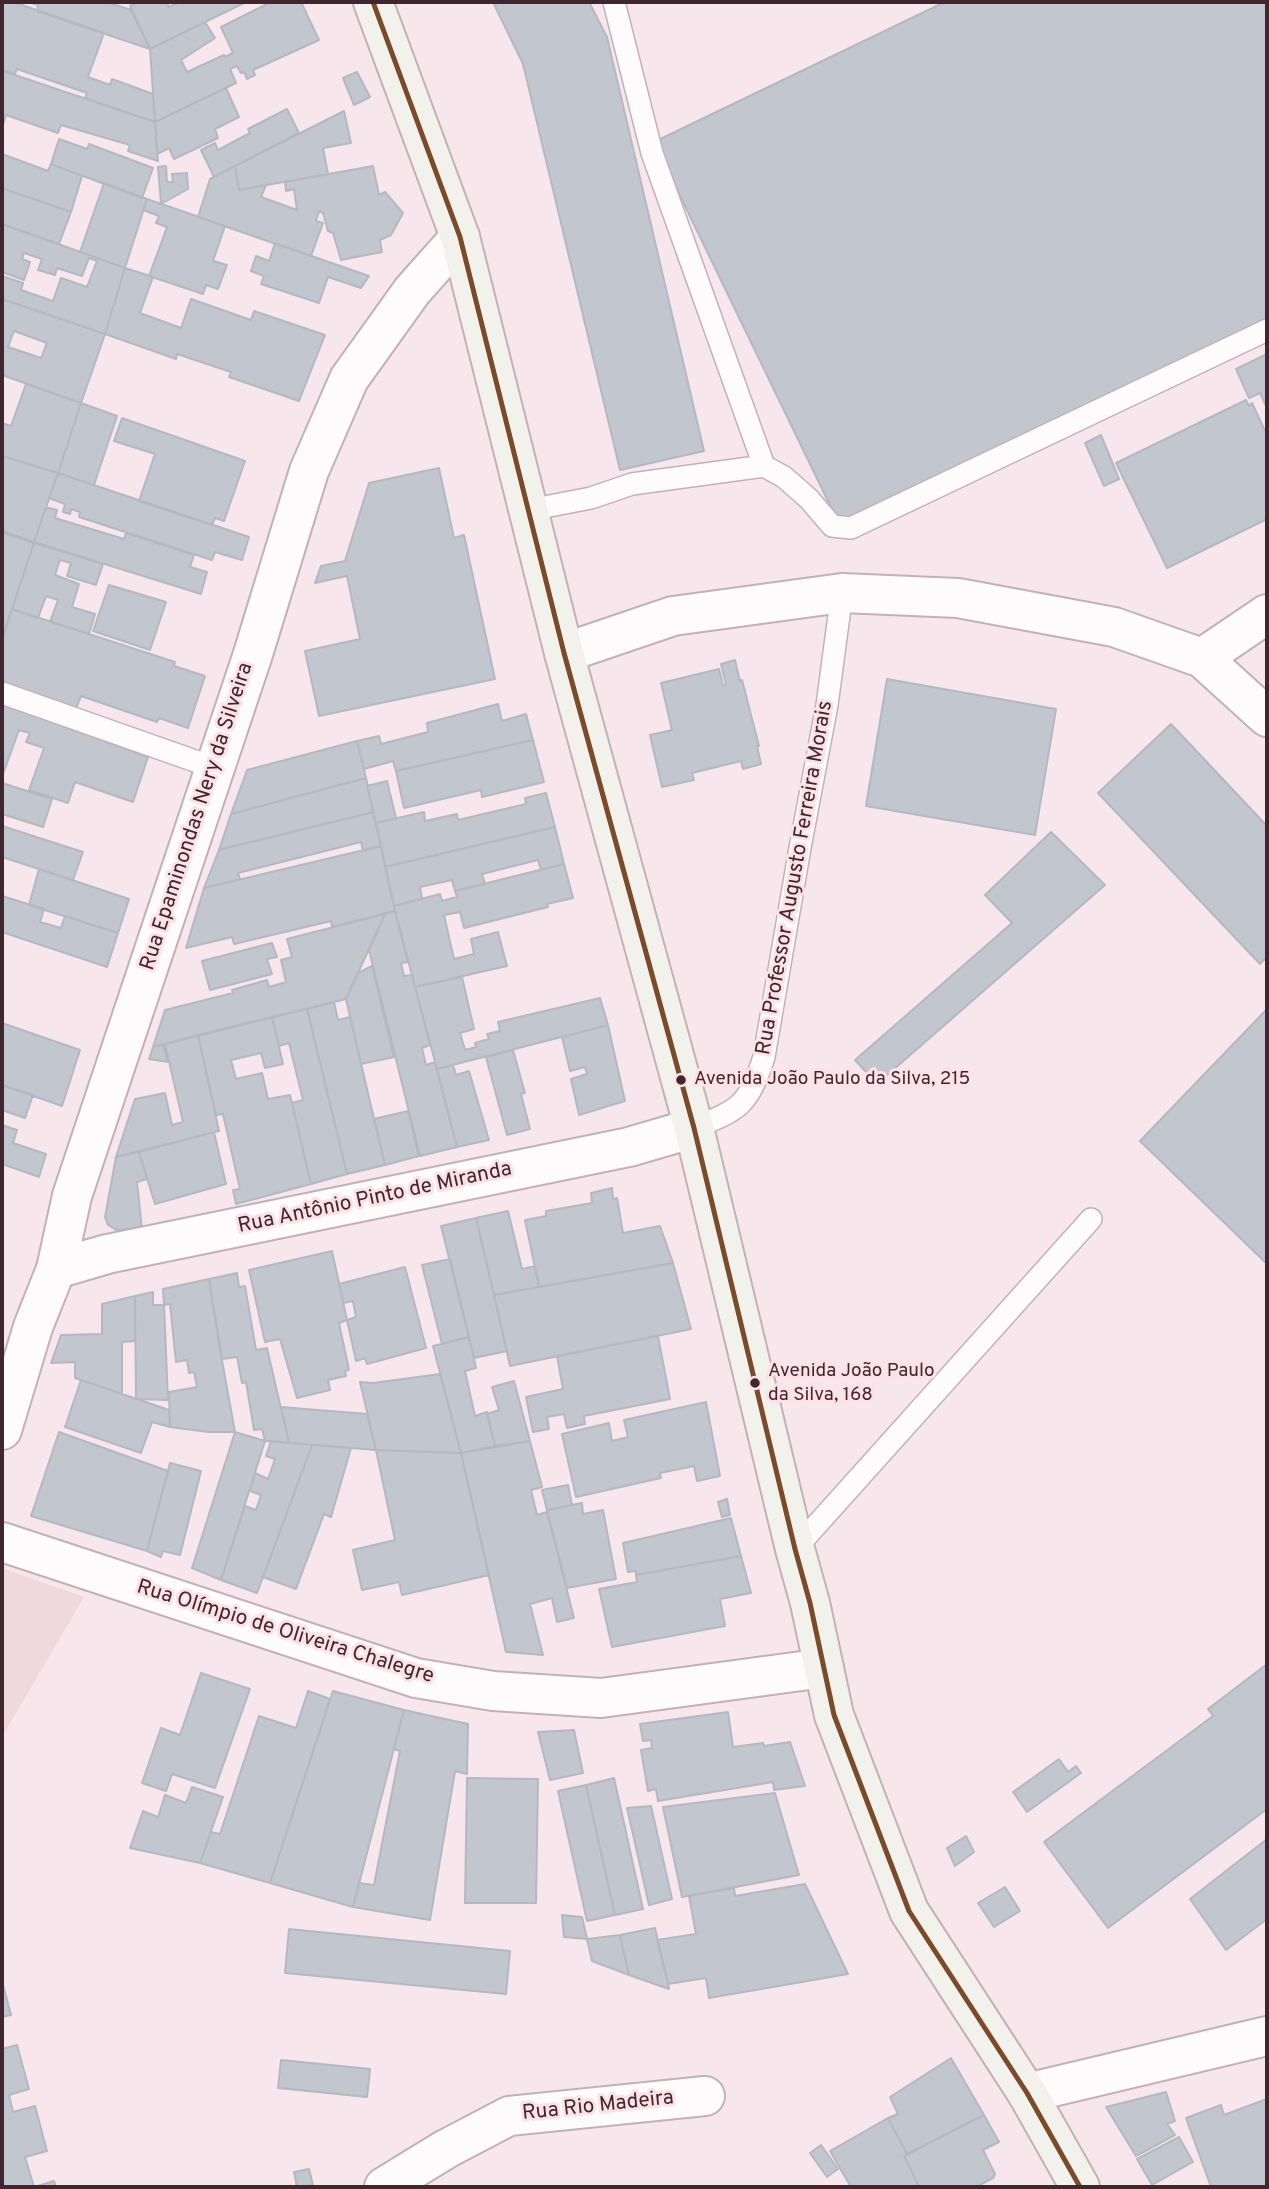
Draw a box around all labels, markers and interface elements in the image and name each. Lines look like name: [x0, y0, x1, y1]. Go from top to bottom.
street label: Rua Epaminondas Nery da Silveira: [136, 660, 260, 974]
street label: Rua Professor Augusto Ferreira Morais: [752, 699, 840, 1057]
place label: Avenida João Paulo da Silva, 215: [694, 1069, 970, 1091]
marker: Avenida João Paulo da Silva, 215: [674, 1073, 688, 1087]
street label: Rua Antônio Pinto de Miranda: [236, 1158, 514, 1240]
place label: Avenida João Paulo da Silva, 168: [768, 1361, 935, 1405]
marker: Avenida João Paulo da Silva, 168: [748, 1376, 762, 1390]
street label: Rua Olímpio de Oliveira Chalegre: [133, 1576, 437, 1690]
street label: Rua Rio Madeira: [521, 2087, 675, 2127]

